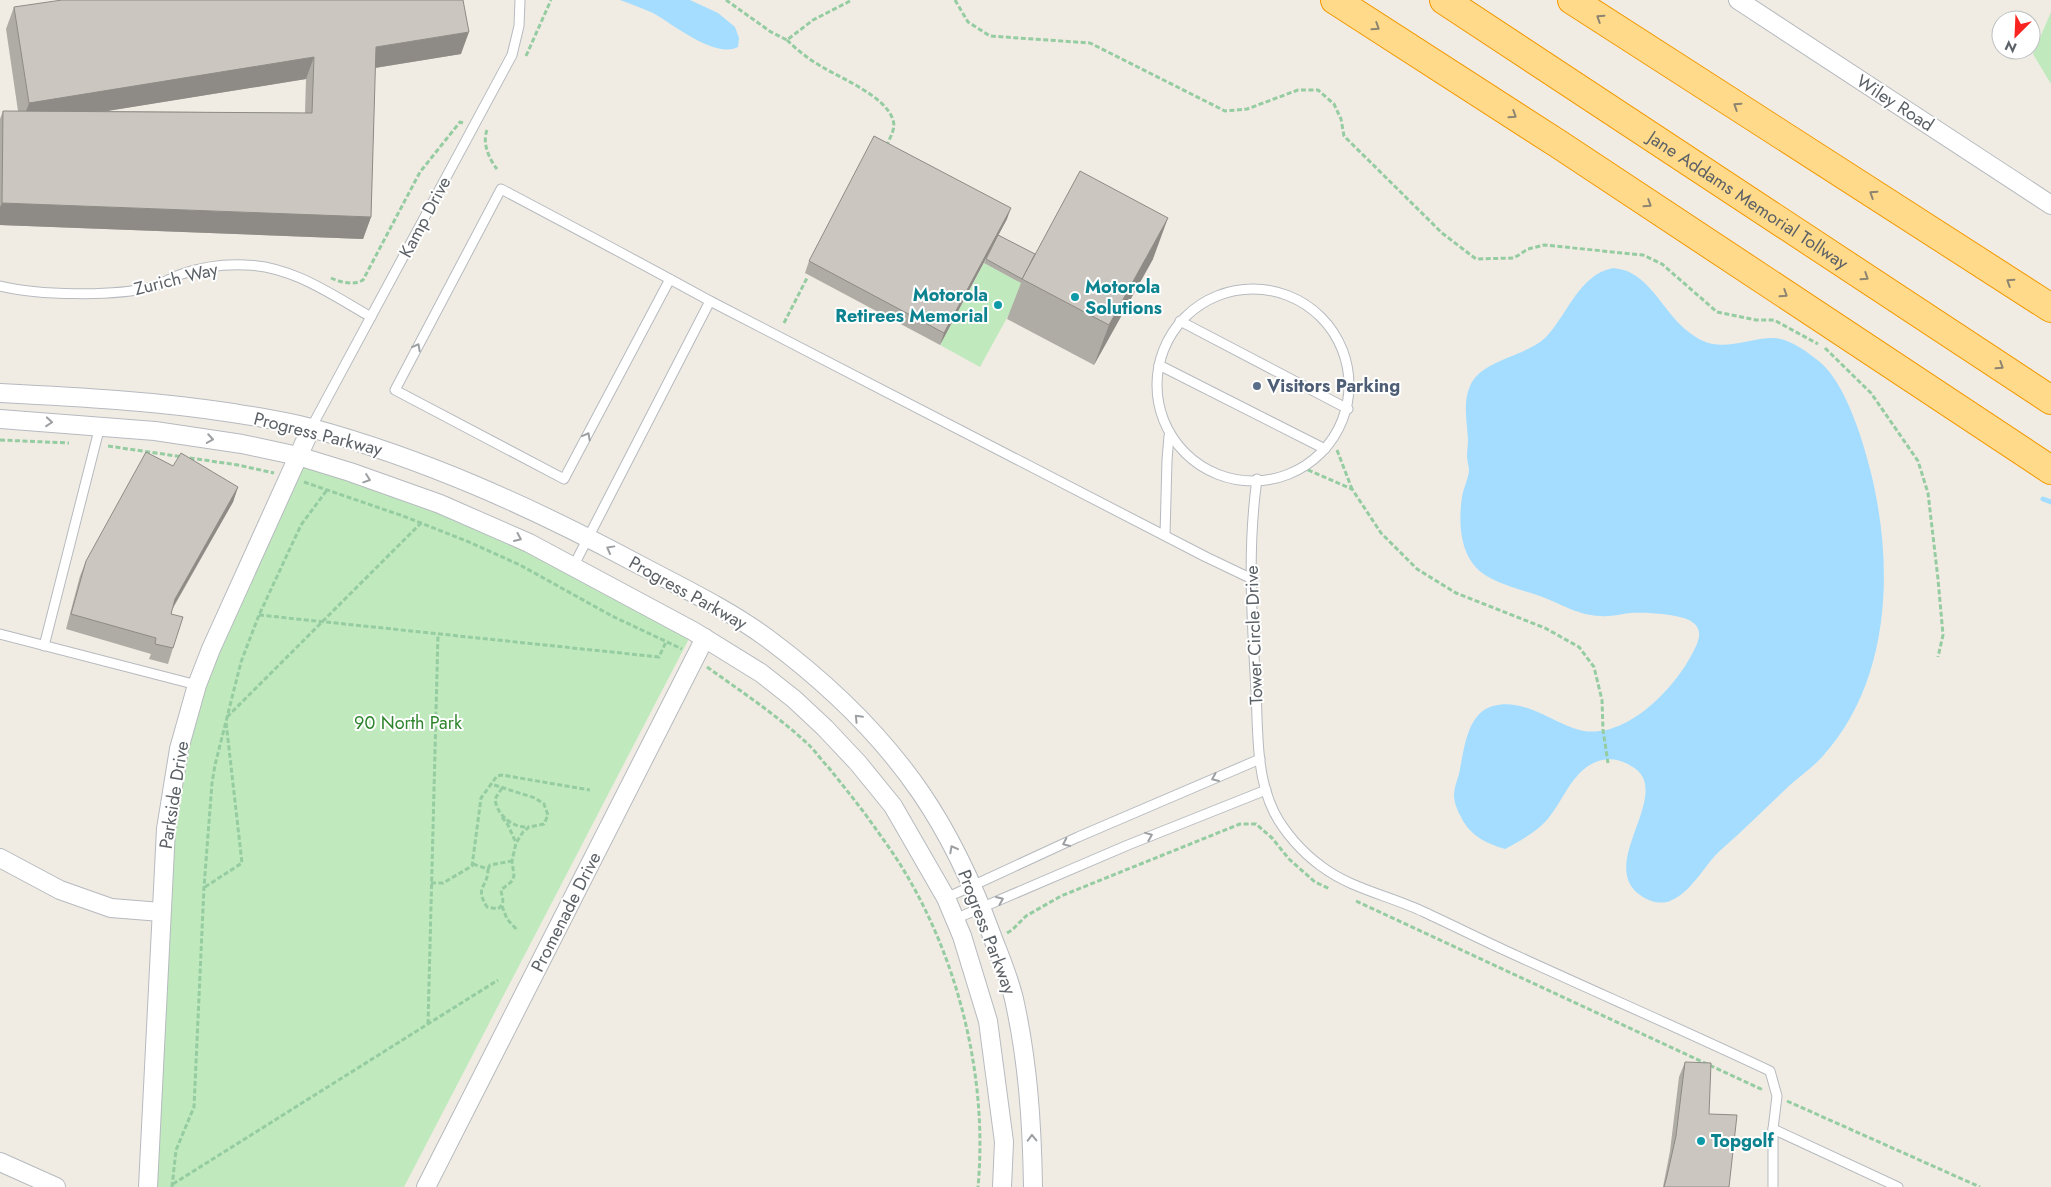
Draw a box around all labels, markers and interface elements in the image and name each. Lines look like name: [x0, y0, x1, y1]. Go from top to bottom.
north arrow: [1991, 10, 2041, 60]
one-way arrow: [1596, 15, 1606, 24]
one-way arrow: [1371, 20, 1380, 30]
text: N: [2002, 35, 2020, 58]
street label: Wiley Road: [1851, 68, 1939, 138]
one-way arrow: [1733, 103, 1742, 112]
one-way arrow: [1507, 109, 1516, 118]
street label: Jane Addams Memorial Tollway: [1641, 124, 1853, 276]
street label: Kamp Drive: [393, 172, 457, 262]
one-way arrow: [1870, 191, 1879, 200]
one-way arrow: [1643, 198, 1652, 207]
street label: Zurich Way: [131, 256, 221, 302]
one-way arrow: [1859, 271, 1868, 280]
place label: Motorola Solutions: [1085, 274, 1162, 321]
one-way arrow: [2006, 279, 2016, 288]
place label: Motorola Retirees Memorial: [835, 282, 988, 329]
one-way arrow: [1778, 288, 1788, 297]
marker: Motorola Solutions: [1069, 291, 1081, 303]
marker: Motorola Retirees Memorial: [992, 299, 1004, 311]
one-way arrow: [411, 343, 421, 352]
one-way arrow: [1995, 360, 2004, 370]
place label: Visitors Parking: [1266, 373, 1400, 399]
marker: Visitors Parking: [1251, 380, 1263, 392]
street label: Progress Parkway: [251, 405, 385, 463]
one-way arrow: [45, 416, 53, 427]
one-way arrow: [207, 433, 215, 444]
one-way arrow: [581, 433, 591, 442]
one-way arrow: [363, 473, 371, 483]
one-way arrow: [513, 532, 522, 543]
one-way arrow: [606, 545, 615, 555]
street label: Progress Parkway: [624, 550, 752, 636]
street label: Tower Circle Drive: [1239, 565, 1269, 705]
park label: 90 North Park: [354, 710, 462, 736]
one-way arrow: [855, 715, 864, 724]
street label: Parkside Drive: [153, 739, 195, 851]
one-way arrow: [1211, 772, 1220, 783]
one-way arrow: [1144, 832, 1153, 842]
one-way arrow: [1062, 837, 1071, 847]
one-way arrow: [949, 846, 959, 855]
street label: Promenade Drive: [525, 847, 607, 977]
street label: Progress Parkway: [951, 866, 1023, 998]
one-way arrow: [995, 896, 1004, 907]
place label: Topgolf: [1711, 1128, 1774, 1154]
one-way arrow: [1027, 1134, 1037, 1142]
marker: Topgolf: [1695, 1135, 1707, 1147]

